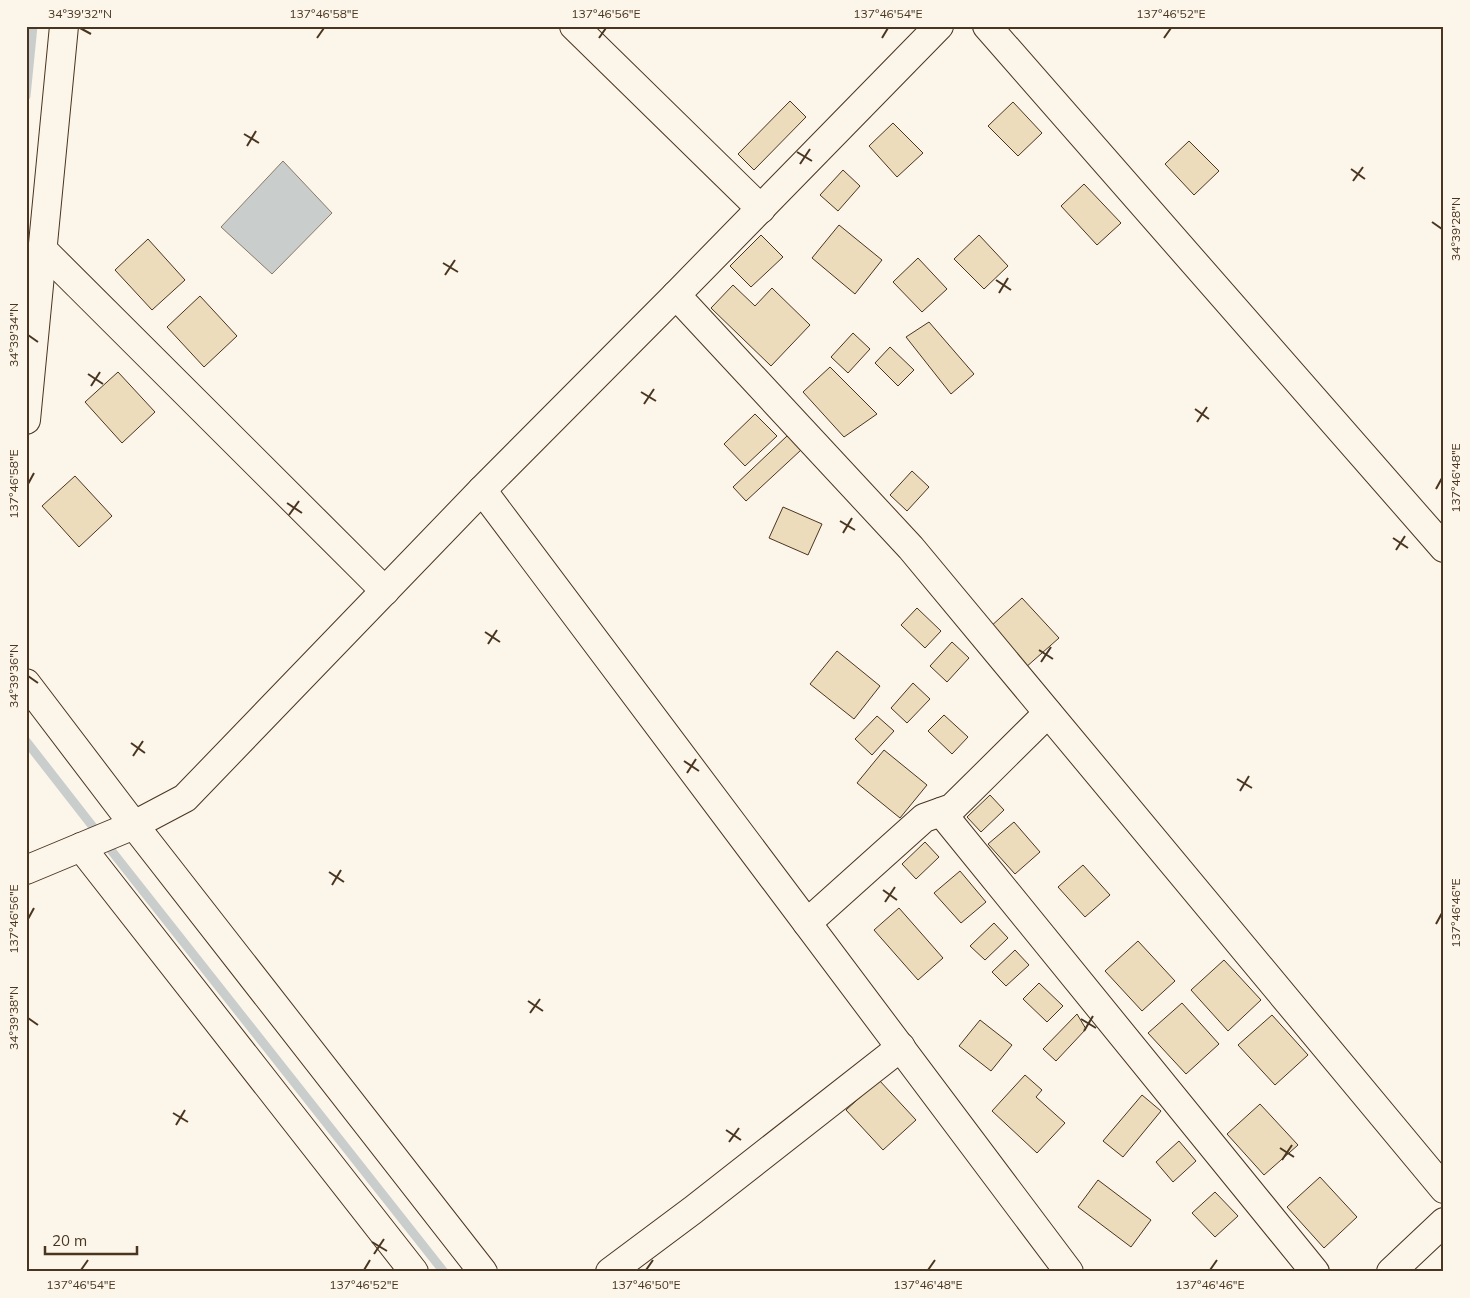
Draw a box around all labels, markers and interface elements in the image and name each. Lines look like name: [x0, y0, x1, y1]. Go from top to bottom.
text: 34°39'32"N: [48, 6, 112, 21]
text: 137°46'58"E: [289, 6, 359, 21]
text: 137°46'56"E: [571, 6, 641, 21]
text: 137°46'54"E: [853, 6, 923, 21]
text: 137°46'52"E: [1136, 6, 1206, 21]
text: 34°39'28"N: [1448, 197, 1463, 261]
text: 34°39'34"N: [6, 303, 21, 367]
text: 137°46'48"E: [1448, 443, 1463, 513]
text: 137°46'58"E: [6, 449, 21, 519]
text: 34°39'36"N: [6, 644, 21, 708]
text: 137°46'46"E: [1448, 878, 1463, 948]
text: 137°46'56"E: [6, 884, 21, 954]
text: 34°39'38"N: [6, 986, 21, 1050]
scale bar: [45, 1223, 138, 1255]
text: 20 m: [52, 1231, 87, 1250]
text: 137°46'54"E: [46, 1277, 116, 1292]
text: 137°46'52"E: [329, 1277, 399, 1292]
text: 137°46'50"E: [611, 1277, 681, 1292]
text: 137°46'48"E: [893, 1277, 963, 1292]
text: 137°46'46"E: [1175, 1277, 1245, 1292]

